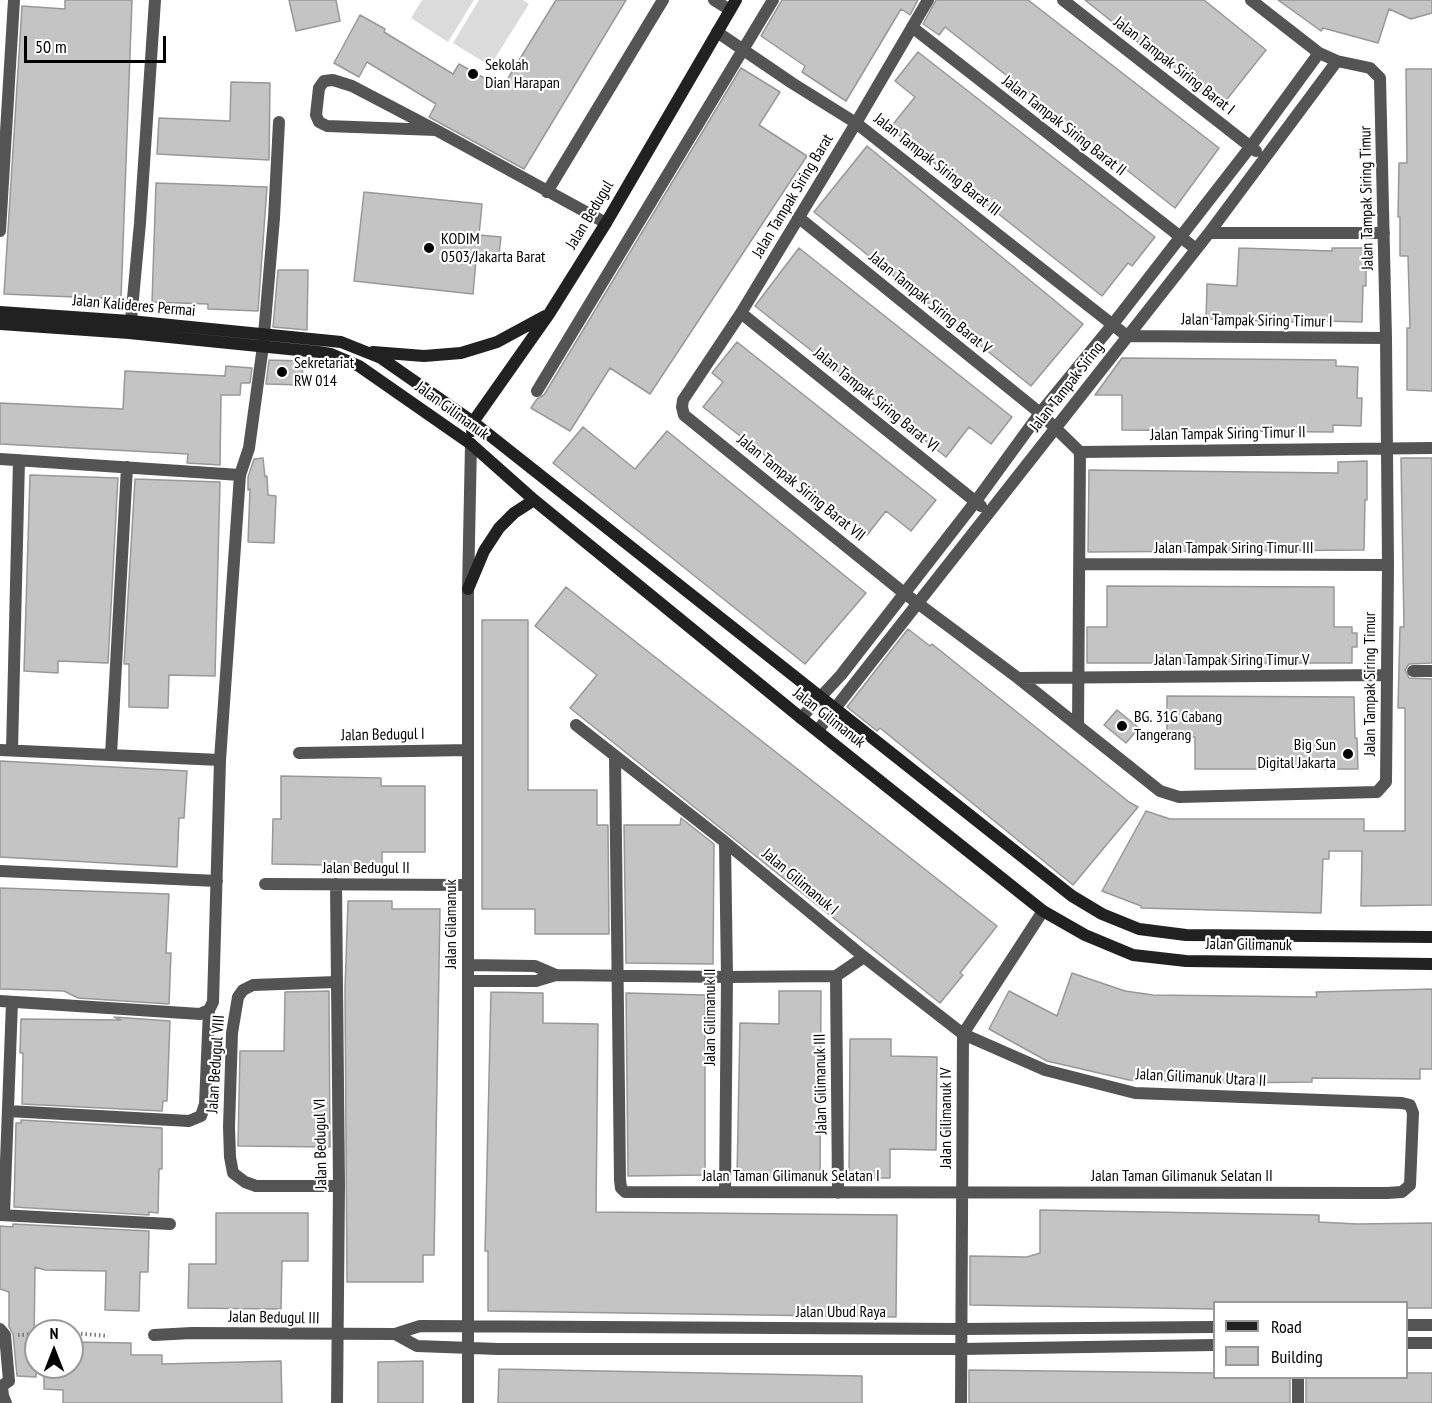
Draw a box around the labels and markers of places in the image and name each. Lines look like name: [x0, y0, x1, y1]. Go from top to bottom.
place label: Sekolah Dian Harapan: [485, 55, 560, 93]
marker: Sekolah Dian Harapan: [466, 67, 480, 81]
place label: KODIM 0503/Jakarta Barat: [441, 229, 545, 267]
marker: KODIM 0503/Jakarta Barat: [422, 241, 436, 255]
place label: Sekretariat RW 014: [294, 353, 354, 391]
marker: Sekretariat RW 014: [275, 365, 289, 379]
place label: BG. 31G Cabang Tangerang: [1134, 707, 1222, 745]
marker: BG. 31G Cabang Tangerang: [1115, 719, 1129, 733]
place label: Big Sun Digital Jakarta: [1257, 735, 1336, 773]
marker: Big Sun Digital Jakarta: [1341, 747, 1355, 761]

